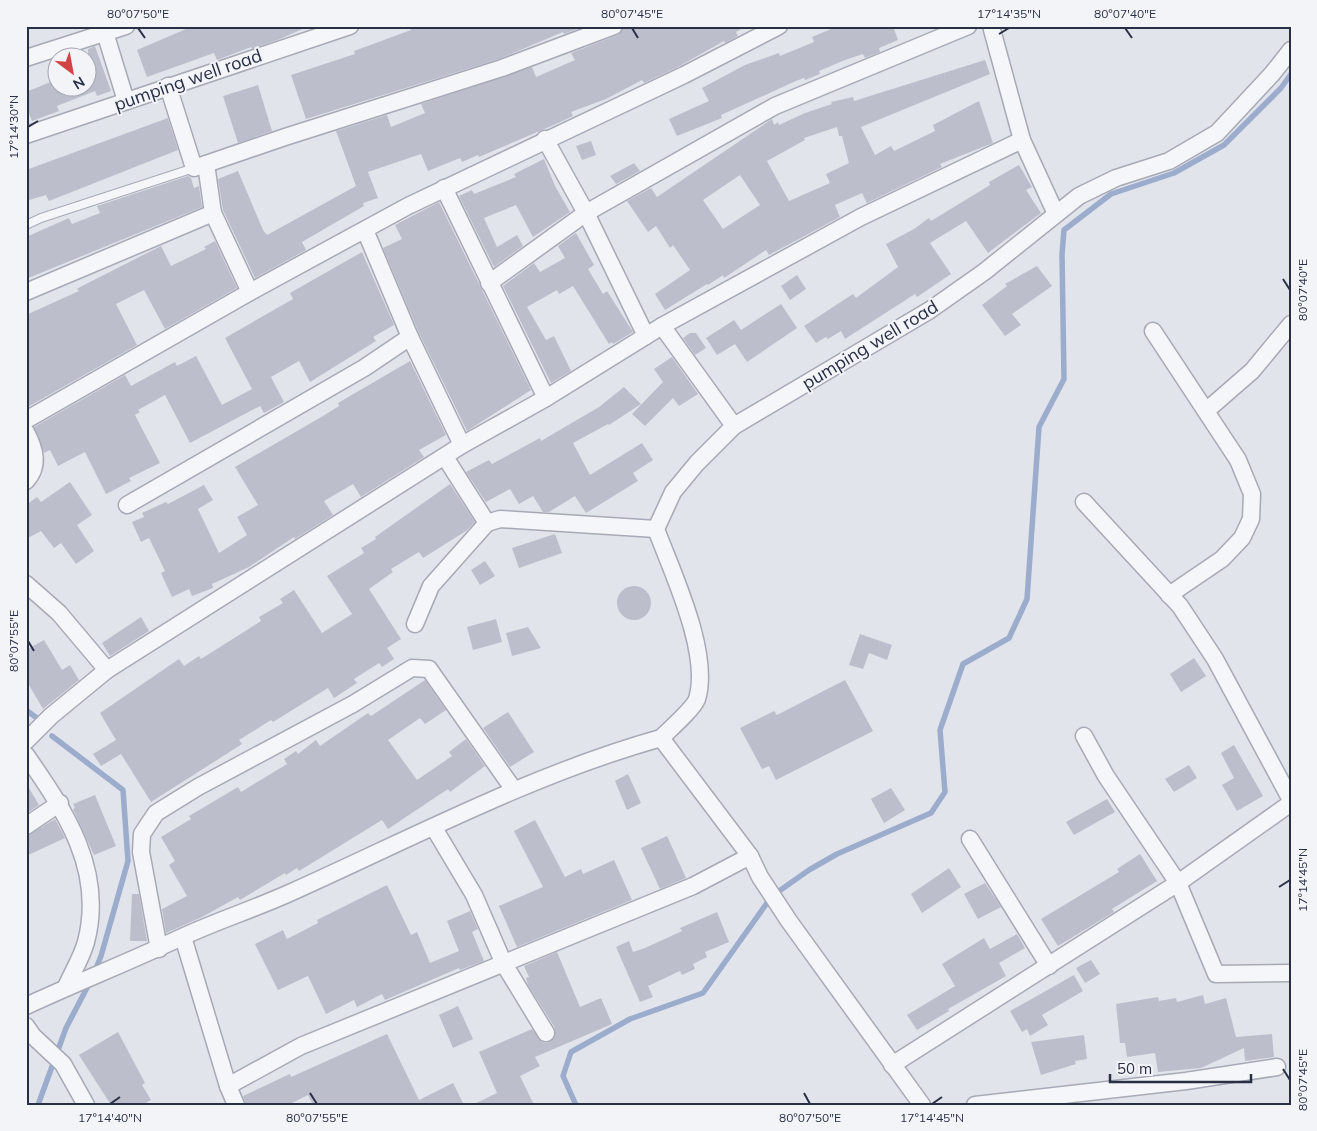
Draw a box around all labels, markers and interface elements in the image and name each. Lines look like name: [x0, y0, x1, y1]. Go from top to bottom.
text: 80°07'50"E: [107, 6, 169, 21]
text: 80°07'45"E: [601, 6, 663, 21]
text: 17°14'35"N: [977, 6, 1041, 21]
text: 80°07'40"E: [1094, 6, 1156, 21]
street label: pumping well road: [111, 43, 265, 116]
north arrow: [48, 48, 98, 98]
text: N: [70, 73, 88, 93]
text: 17°14'30"N: [6, 95, 21, 159]
text: 80°07'40"E: [1295, 259, 1310, 321]
street label: pumping well road: [797, 295, 942, 394]
text: 80°07'55"E: [6, 610, 21, 672]
text: 17°14'45"N: [1295, 848, 1310, 912]
text: 80°07'45"E: [1295, 1049, 1310, 1111]
scale bar: [1110, 1051, 1251, 1083]
text: 50 m: [1117, 1059, 1152, 1078]
text: 17°14'40"N: [78, 1110, 142, 1125]
text: 80°07'55"E: [286, 1110, 348, 1125]
text: 80°07'50"E: [779, 1110, 841, 1125]
text: 17°14'45"N: [900, 1110, 964, 1125]

